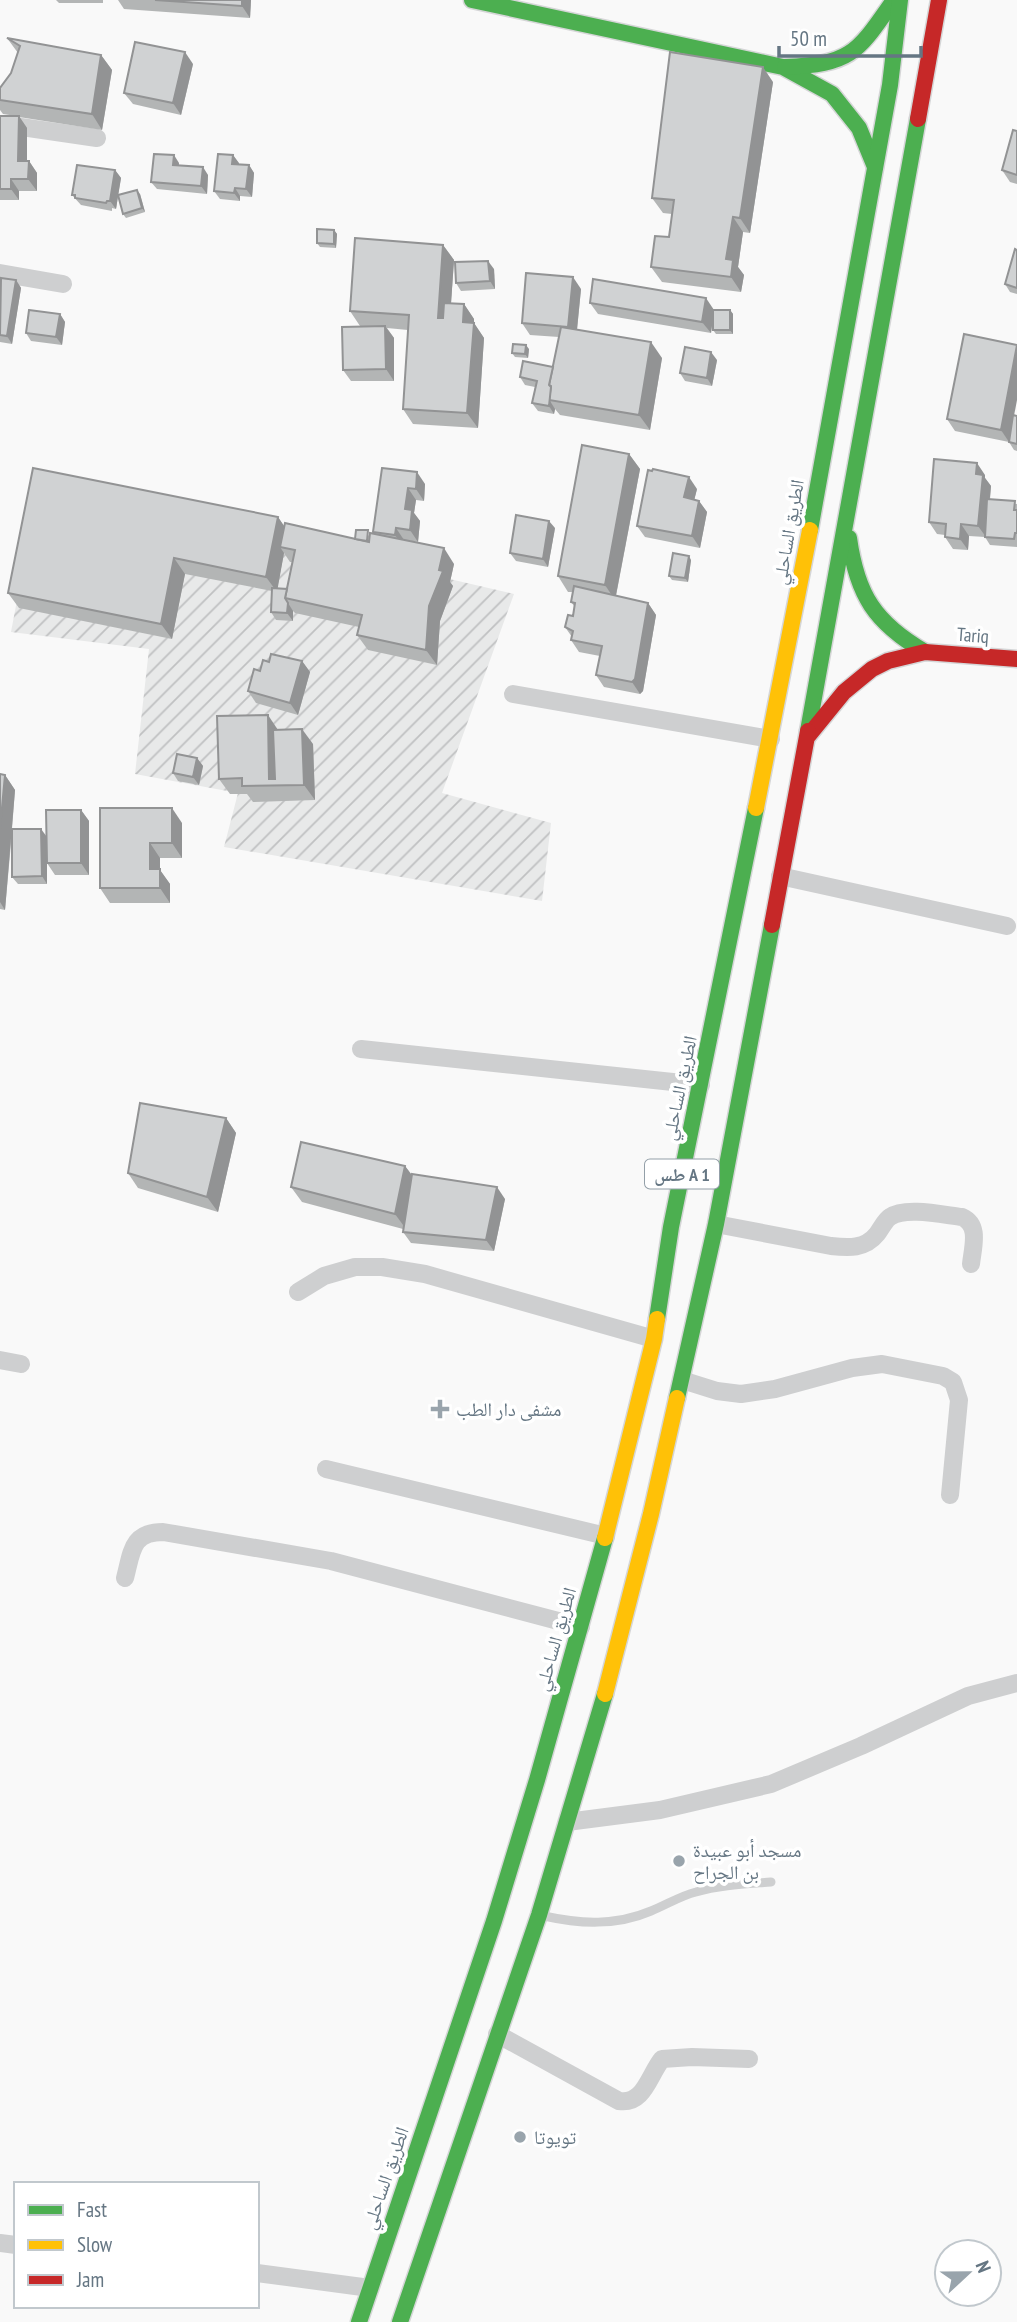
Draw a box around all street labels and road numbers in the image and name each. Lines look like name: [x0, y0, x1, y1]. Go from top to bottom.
street label: الطريق الساحلي: [767, 477, 813, 587]
street label: Tariq: [956, 622, 990, 648]
street label: الطريق الساحلي: [656, 1033, 706, 1143]
road number: طس A 1: [645, 1160, 719, 1189]
street label: الطريق الساحلي: [529, 1584, 585, 1695]
street label: الطريق الساحلي: [356, 2124, 417, 2234]

